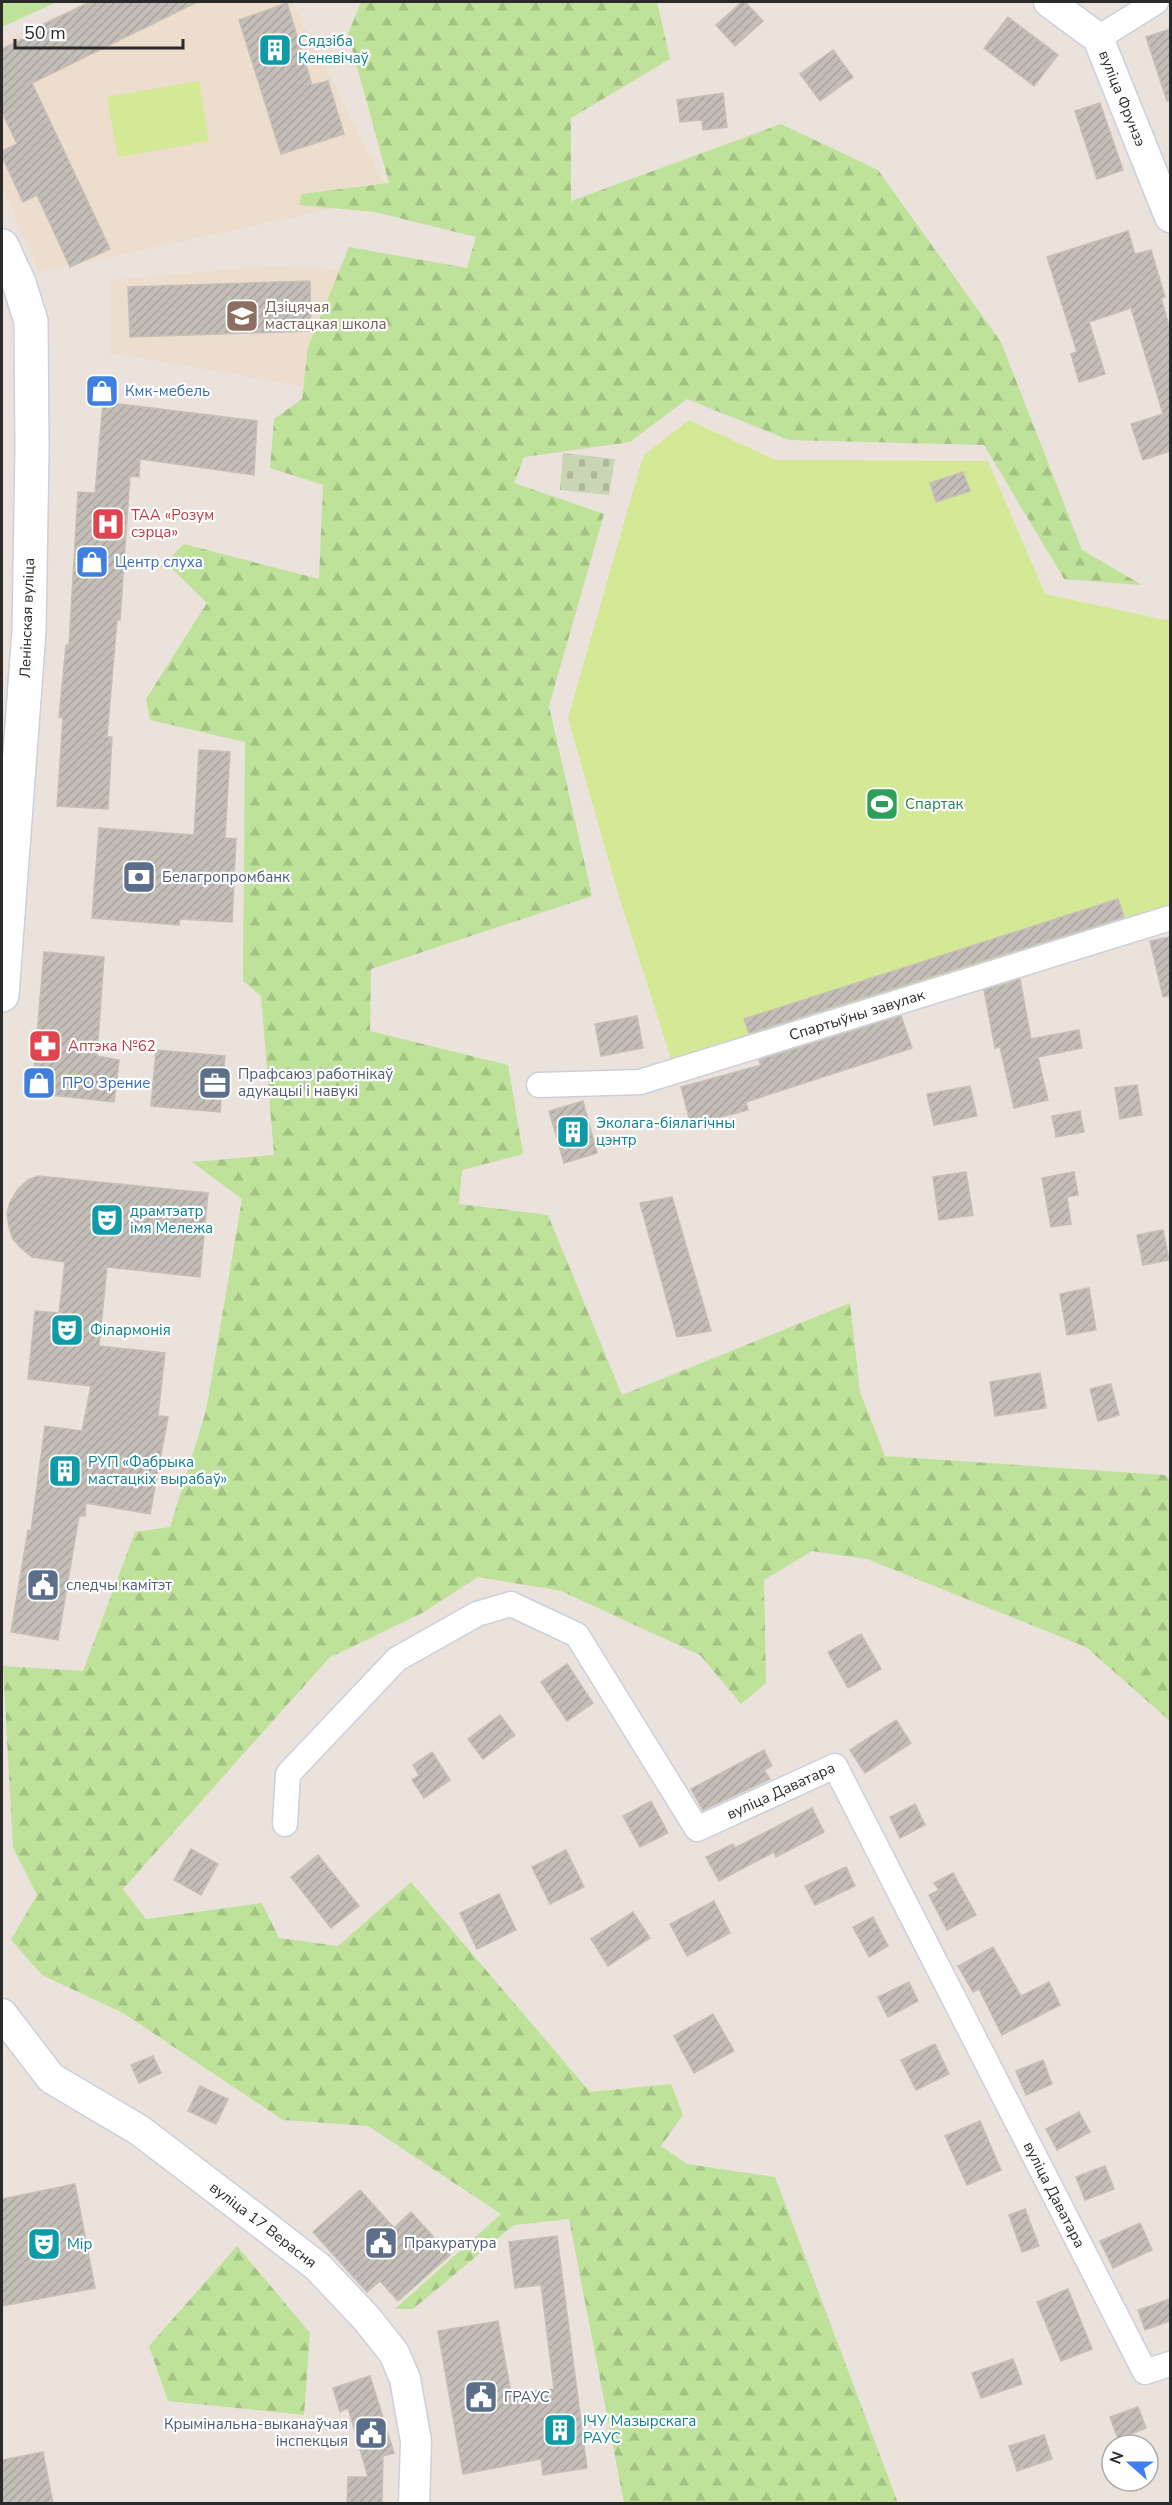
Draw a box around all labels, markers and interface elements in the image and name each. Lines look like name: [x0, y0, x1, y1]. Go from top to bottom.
scale bar: [15, 12, 183, 50]
text: 50 m: [24, 21, 66, 45]
place label: Сядзіба Кеневічаў: [298, 31, 369, 68]
building icon: Сядзіба Кеневічаў: [257, 32, 293, 68]
street label: вуліца Фрунзэ: [1094, 48, 1151, 149]
place label: Дзіцячая мастацкая школа: [265, 297, 387, 334]
school or university icon: Дзіцячая мастацкая школа: [224, 298, 260, 334]
shop icon: Кмк-мебель: [84, 373, 120, 409]
place label: Кмк-мебель: [125, 381, 210, 401]
place label: ТАА «Розум сэрца»: [131, 505, 214, 542]
hospital icon: ТАА «Розум сэрца»: [90, 506, 126, 542]
shop icon: Центр слуха: [74, 544, 110, 580]
place label: Центр слуха: [115, 552, 203, 572]
street label: Ленінская вуліца: [15, 557, 39, 679]
sports icon: Спартак: [864, 786, 900, 822]
place label: Спартак: [905, 794, 964, 814]
bank icon: Белагропромбанк: [121, 859, 157, 895]
place label: Белагропромбанк: [162, 867, 290, 887]
street label: Спартыўны завулак: [787, 985, 927, 1045]
pharmacy icon: Аптэка №62: [27, 1028, 63, 1064]
place label: Аптэка №62: [68, 1036, 156, 1056]
place label: Прафсаюз работнікаў адукацыі і навукі: [238, 1064, 393, 1101]
shop icon: ПРО Зрение: [21, 1065, 57, 1101]
office icon: Прафсаюз работнікаў адукацыі і навукі: [197, 1065, 233, 1101]
place label: ПРО Зрение: [62, 1073, 150, 1093]
place label: Эколага-біялагічны цэнтр: [596, 1113, 735, 1150]
building icon: Эколага-біялагічны цэнтр: [555, 1114, 591, 1150]
place label: драмтэатр імя Мележа: [130, 1201, 213, 1238]
theatre icon: драмтэатр імя Мележа: [89, 1202, 125, 1238]
theatre icon: Філармонія: [49, 1312, 85, 1348]
place label: Філармонія: [90, 1320, 171, 1340]
place label: РУП «Фабрыка мастацкіх вырабаў»: [88, 1452, 227, 1489]
building icon: РУП «Фабрыка мастацкіх вырабаў»: [47, 1453, 83, 1489]
public building icon: следчы камітэт: [25, 1567, 61, 1603]
place label: следчы камітэт: [66, 1575, 172, 1595]
street label: вуліца Даватара: [724, 1757, 838, 1824]
street label: вуліца Даватара: [1019, 2138, 1090, 2251]
street label: вуліца 17 Верасня: [205, 2177, 321, 2272]
public building icon: Пракуратура: [363, 2225, 399, 2261]
theatre icon: Мір: [26, 2226, 62, 2262]
place label: Пракуратура: [404, 2233, 497, 2253]
place label: Мір: [67, 2234, 92, 2254]
public building icon: ГРАУС: [463, 2379, 499, 2415]
place label: ГРАУС: [504, 2387, 550, 2407]
place label: ІЧУ Мазырскага РАУС: [583, 2411, 696, 2448]
building icon: ІЧУ Мазырскага РАУС: [542, 2412, 578, 2448]
place label: Крымінальна-выканаўчая інспекцыя: [164, 2414, 348, 2451]
public building icon: Крымінальна-выканаўчая інспекцыя: [353, 2415, 389, 2451]
north arrow: [1100, 2433, 1160, 2493]
text: N: [1105, 2448, 1129, 2468]

